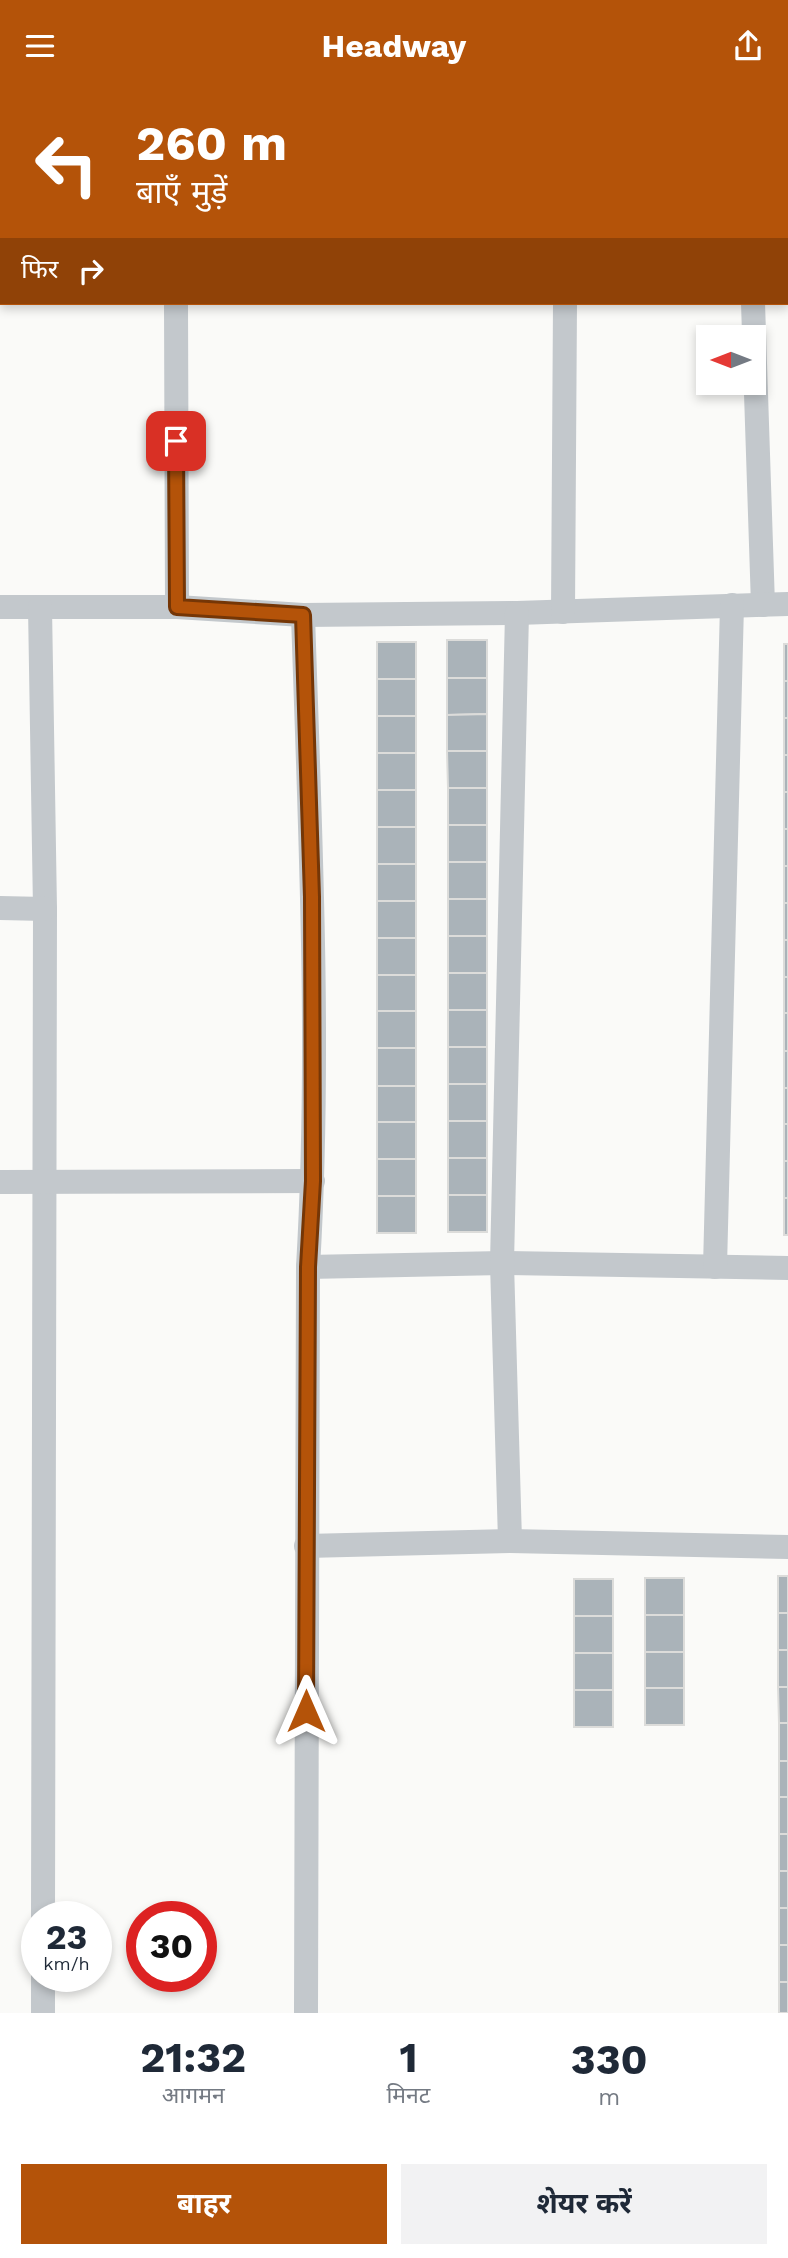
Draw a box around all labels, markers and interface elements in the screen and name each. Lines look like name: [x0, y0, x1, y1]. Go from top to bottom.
icon: menu: [21, 27, 59, 65]
text: Headway: [322, 27, 466, 65]
icon: share: [729, 27, 767, 65]
text: 260 m: [136, 114, 287, 172]
icon: left: [21, 119, 112, 210]
text: बाएँ मुड़ें: [136, 173, 227, 211]
icon: right: [72, 252, 110, 290]
text: फिर: [21, 254, 58, 284]
north arrow: [696, 325, 766, 395]
map controls: [696, 325, 766, 395]
pin: [146, 411, 206, 471]
icon: arrive: [157, 422, 195, 460]
position arrow: [269, 1674, 343, 1748]
speed limit sign: 30: [126, 1901, 217, 1992]
text: 23: [46, 1916, 87, 1958]
text: km/h: [43, 1953, 90, 1974]
text: 21:32: [140, 2033, 246, 2082]
text: 1: [399, 2033, 417, 2082]
text: 330: [571, 2035, 648, 2084]
text: आगमन: [162, 2082, 225, 2109]
text: मिनट: [386, 2082, 430, 2109]
text: m: [598, 2084, 620, 2111]
button: बाहर: [21, 2164, 387, 2244]
button: शेयर करें: [401, 2164, 767, 2244]

